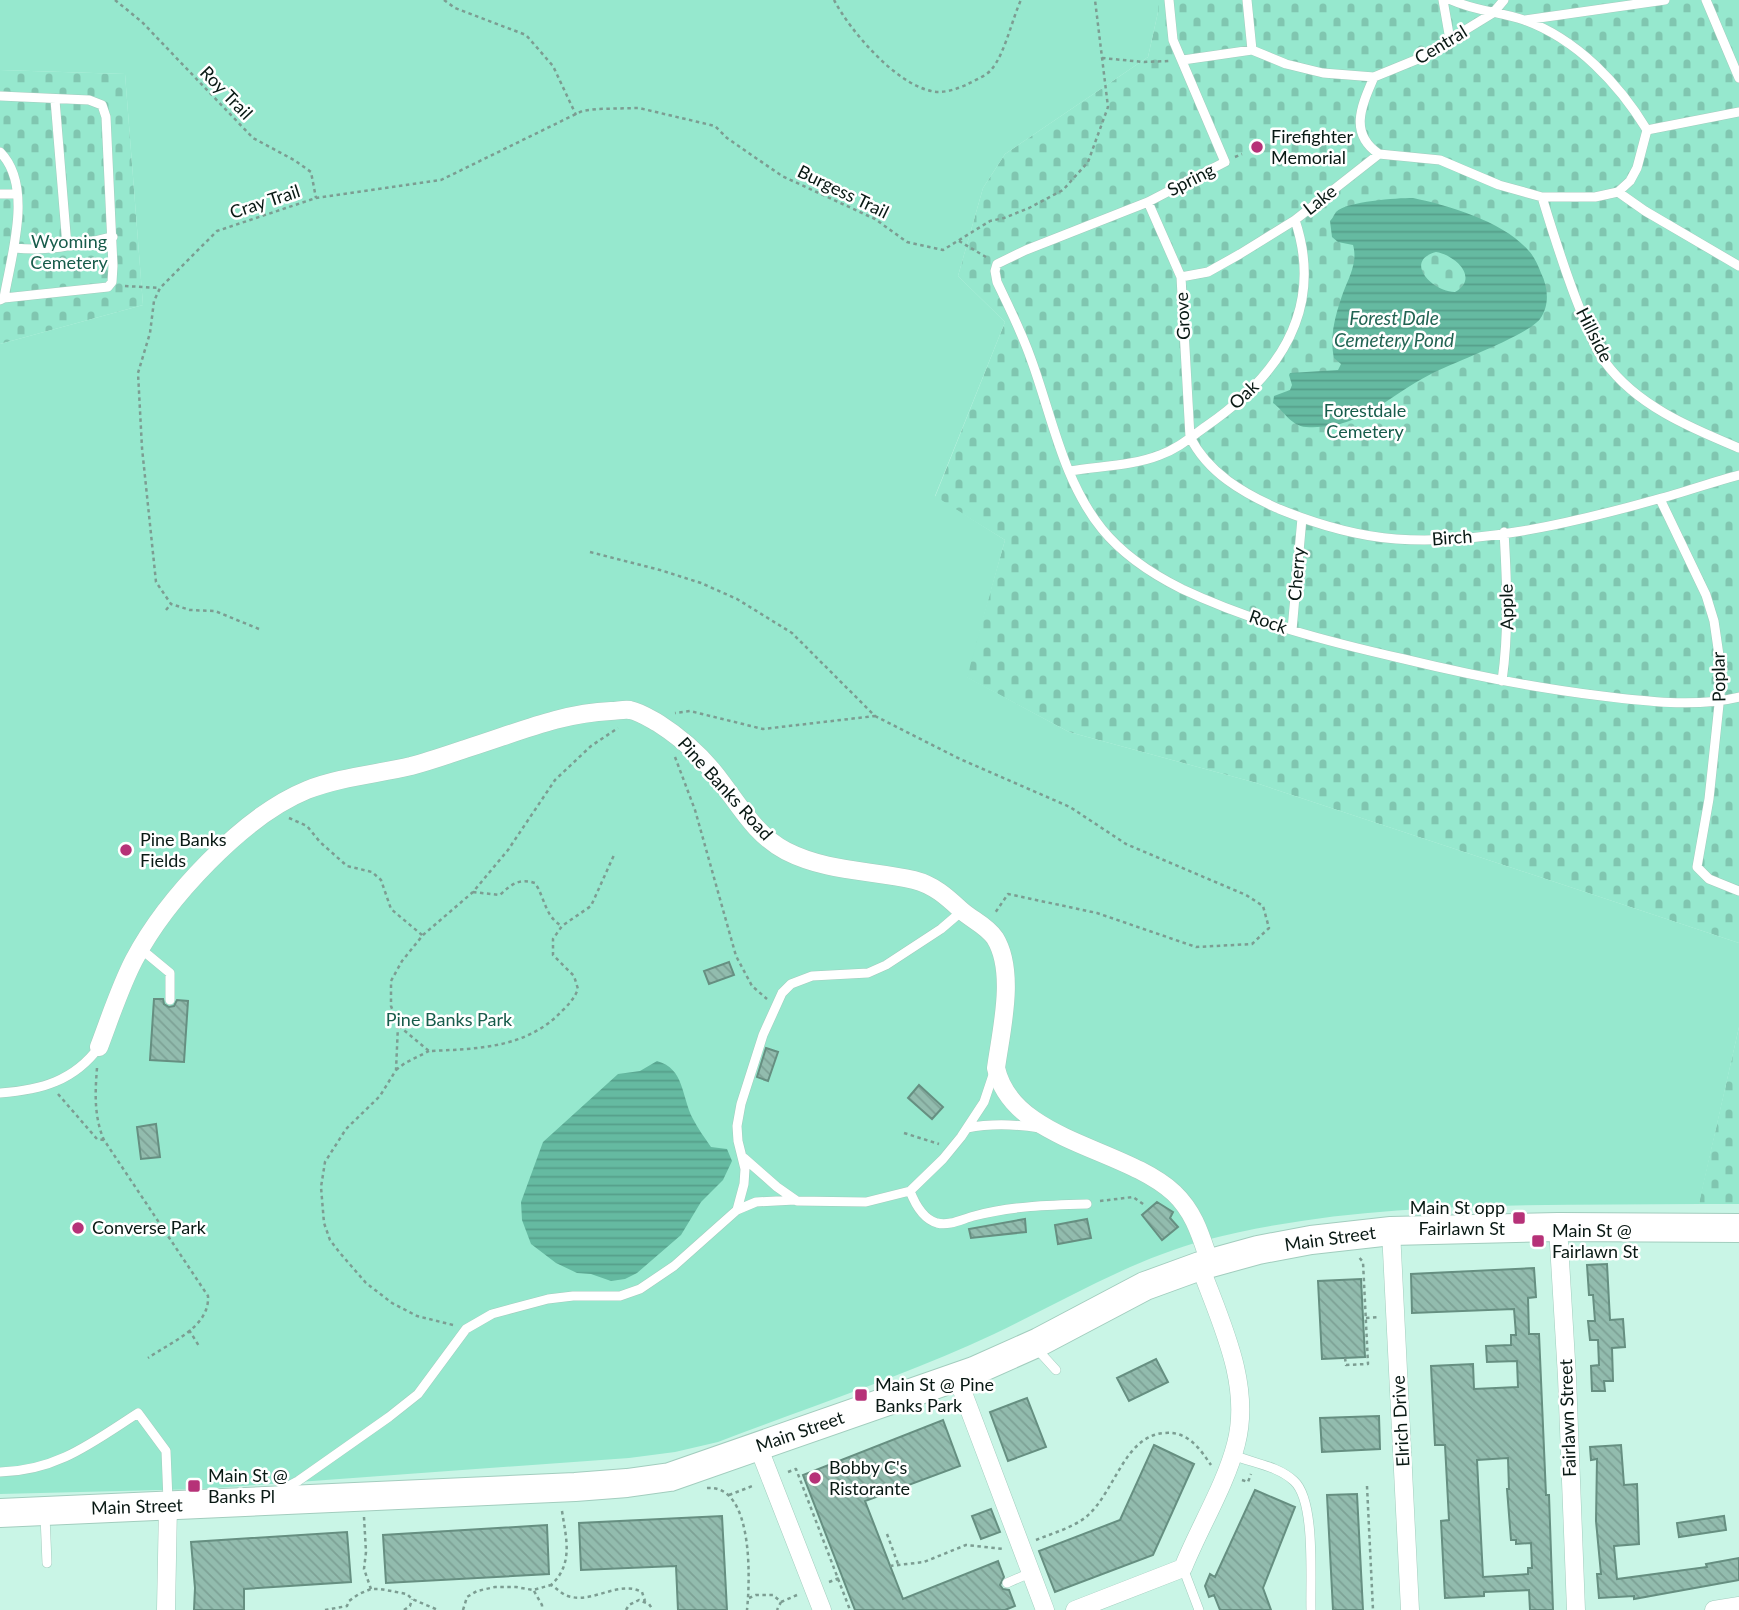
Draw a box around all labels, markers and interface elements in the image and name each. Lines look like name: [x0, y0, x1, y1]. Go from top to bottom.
street label: Central: [1410, 20, 1471, 68]
street label: Roy Trail: [196, 61, 258, 124]
place label: Firefighter Memorial: [1271, 125, 1354, 168]
marker: Firefighter Memorial: [1249, 139, 1265, 155]
street label: Spring: [1163, 158, 1218, 200]
street label: Burgess Trail: [794, 160, 893, 223]
street label: Cray Trail: [227, 179, 303, 223]
street label: Lake: [1298, 179, 1340, 219]
park label: Wyoming Cemetery: [30, 230, 108, 273]
street label: Grove: [1170, 292, 1194, 340]
street label: Hillside: [1572, 304, 1618, 365]
water label: Forest Dale Cemetery Pond: [1334, 306, 1454, 351]
street label: Oak: [1224, 375, 1263, 413]
park label: Forestdale Cemetery: [1324, 399, 1406, 442]
street label: Birch: [1431, 525, 1473, 549]
street label: Cherry: [1283, 545, 1309, 602]
street label: Apple: [1495, 584, 1517, 630]
street label: Rock: [1246, 604, 1291, 638]
street label: Poplar: [1707, 651, 1729, 702]
street label: Pine Banks Road: [674, 732, 778, 844]
place label: Pine Banks Fields: [140, 828, 227, 871]
marker: Pine Banks Fields: [118, 842, 134, 858]
park label: Pine Banks Park: [386, 1008, 513, 1030]
place label: Main St opp Fairlawn St: [1410, 1196, 1506, 1239]
marker: Main St opp Fairlawn St: [1511, 1210, 1527, 1226]
place label: Converse Park: [92, 1216, 207, 1238]
place label: Main St @ Fairlawn St: [1552, 1219, 1639, 1262]
marker: Converse Park: [70, 1220, 86, 1236]
street label: Main Street: [1283, 1221, 1377, 1255]
marker: Main St @ Fairlawn St: [1530, 1233, 1546, 1249]
street label: Fairlawn Street: [1554, 1358, 1580, 1477]
place label: Main St @ Pine Banks Park: [875, 1373, 994, 1416]
street label: Elrich Drive: [1387, 1375, 1413, 1467]
marker: Main St @ Pine Banks Park: [853, 1387, 869, 1403]
street label: Main Street: [753, 1406, 847, 1456]
place label: Bobby C's Ristorante: [829, 1456, 910, 1499]
place label: Main St @ Banks Pl: [208, 1464, 288, 1507]
marker: Bobby C's Ristorante: [807, 1470, 823, 1486]
marker: Main St @ Banks Pl: [186, 1478, 202, 1494]
street label: Main Street: [91, 1493, 184, 1519]

